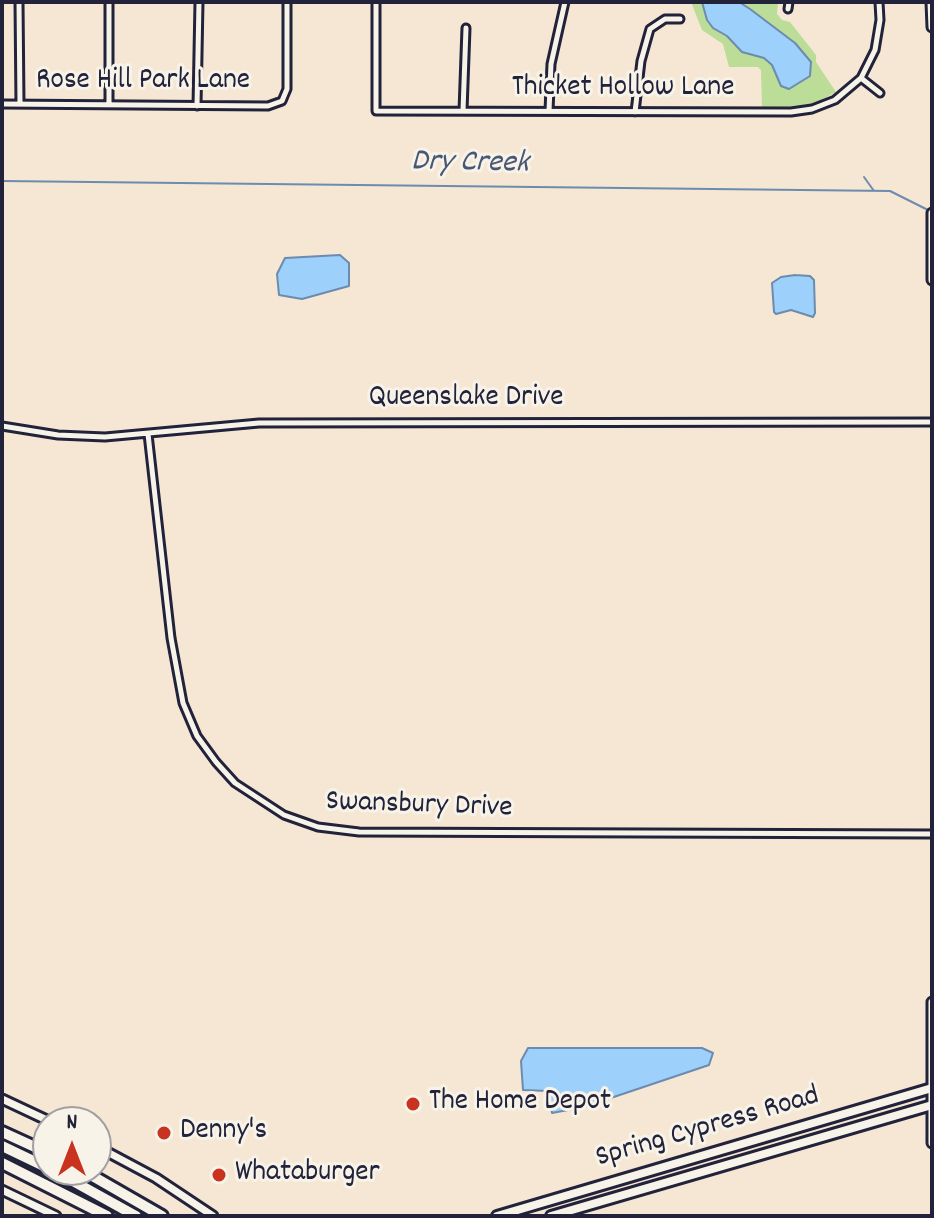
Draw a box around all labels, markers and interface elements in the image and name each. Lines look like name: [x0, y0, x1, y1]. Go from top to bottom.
street label: Rose Hill Park Lane: [36, 65, 250, 101]
street label: Thicket Hollow Lane: [512, 72, 734, 108]
water label: Dry Creek: [411, 145, 529, 185]
street label: Queenslake Drive: [369, 382, 563, 418]
street label: Swansbury Drive: [325, 786, 513, 828]
street label: Spring Cypress Road: [592, 1080, 824, 1178]
place label: The Home Depot: [429, 1086, 611, 1122]
marker: The Home Depot: [404, 1095, 422, 1113]
north arrow: [32, 1106, 112, 1186]
text: N: [67, 1108, 77, 1139]
place label: Denny's: [180, 1115, 267, 1151]
marker: Denny's: [155, 1124, 173, 1142]
place label: Whataburger: [235, 1157, 380, 1193]
marker: Whataburger: [210, 1166, 228, 1184]

